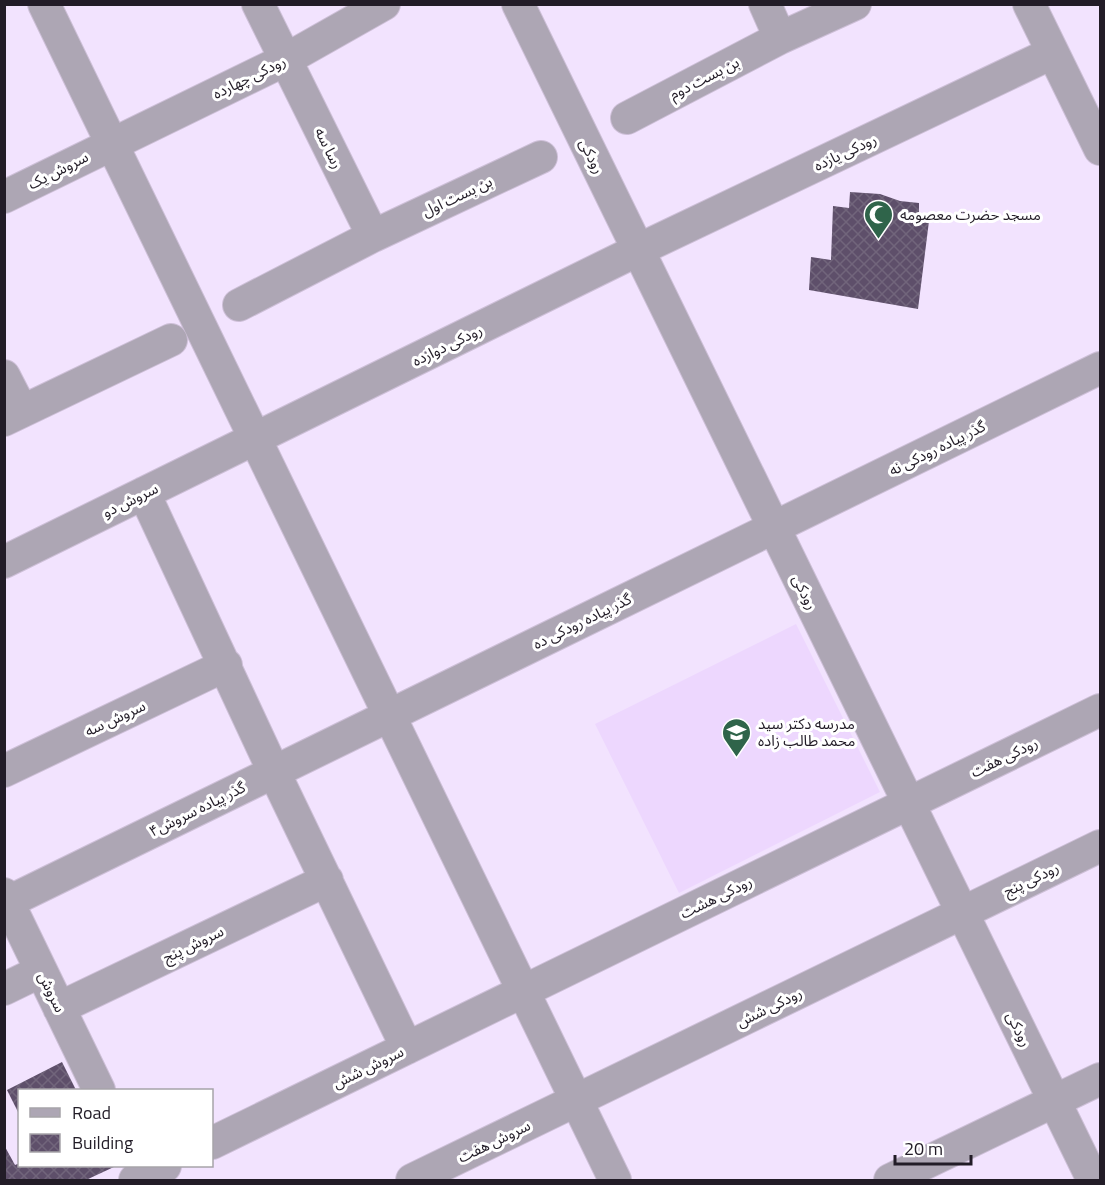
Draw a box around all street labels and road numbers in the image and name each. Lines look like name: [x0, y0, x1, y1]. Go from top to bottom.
street label: رودکی چهارده: [208, 49, 290, 105]
street label: بن بست دوم: [665, 51, 743, 105]
street label: رسا سه: [309, 123, 349, 173]
street label: رودکی یازده: [810, 127, 880, 177]
street label: رودکی: [574, 135, 610, 177]
street label: سروش یک: [24, 145, 92, 195]
street label: بن بست اول: [418, 170, 496, 222]
street label: رودکی دوازده: [408, 318, 486, 372]
street label: گذر پیاده رودکی نه: [885, 414, 990, 481]
street label: سروش دو: [98, 476, 162, 523]
street label: رودکی: [787, 571, 823, 613]
street label: گذر پیاده رودکی ده: [529, 587, 636, 655]
street label: سروش سه: [81, 694, 149, 742]
street label: رودکی هفت: [966, 731, 1042, 783]
street label: گذر پیاده سروش۴: [145, 775, 250, 842]
street label: رودکی پنج: [999, 856, 1063, 903]
street label: رودکی هشت: [676, 870, 756, 924]
street label: سروش پنج: [159, 919, 228, 970]
street label: سروش: [32, 968, 72, 1016]
street label: رودکی شش: [732, 981, 806, 1033]
street label: رودکی: [1001, 1008, 1037, 1050]
street label: سروش شش: [329, 1040, 408, 1094]
street label: سروش هفت: [454, 1113, 534, 1168]

